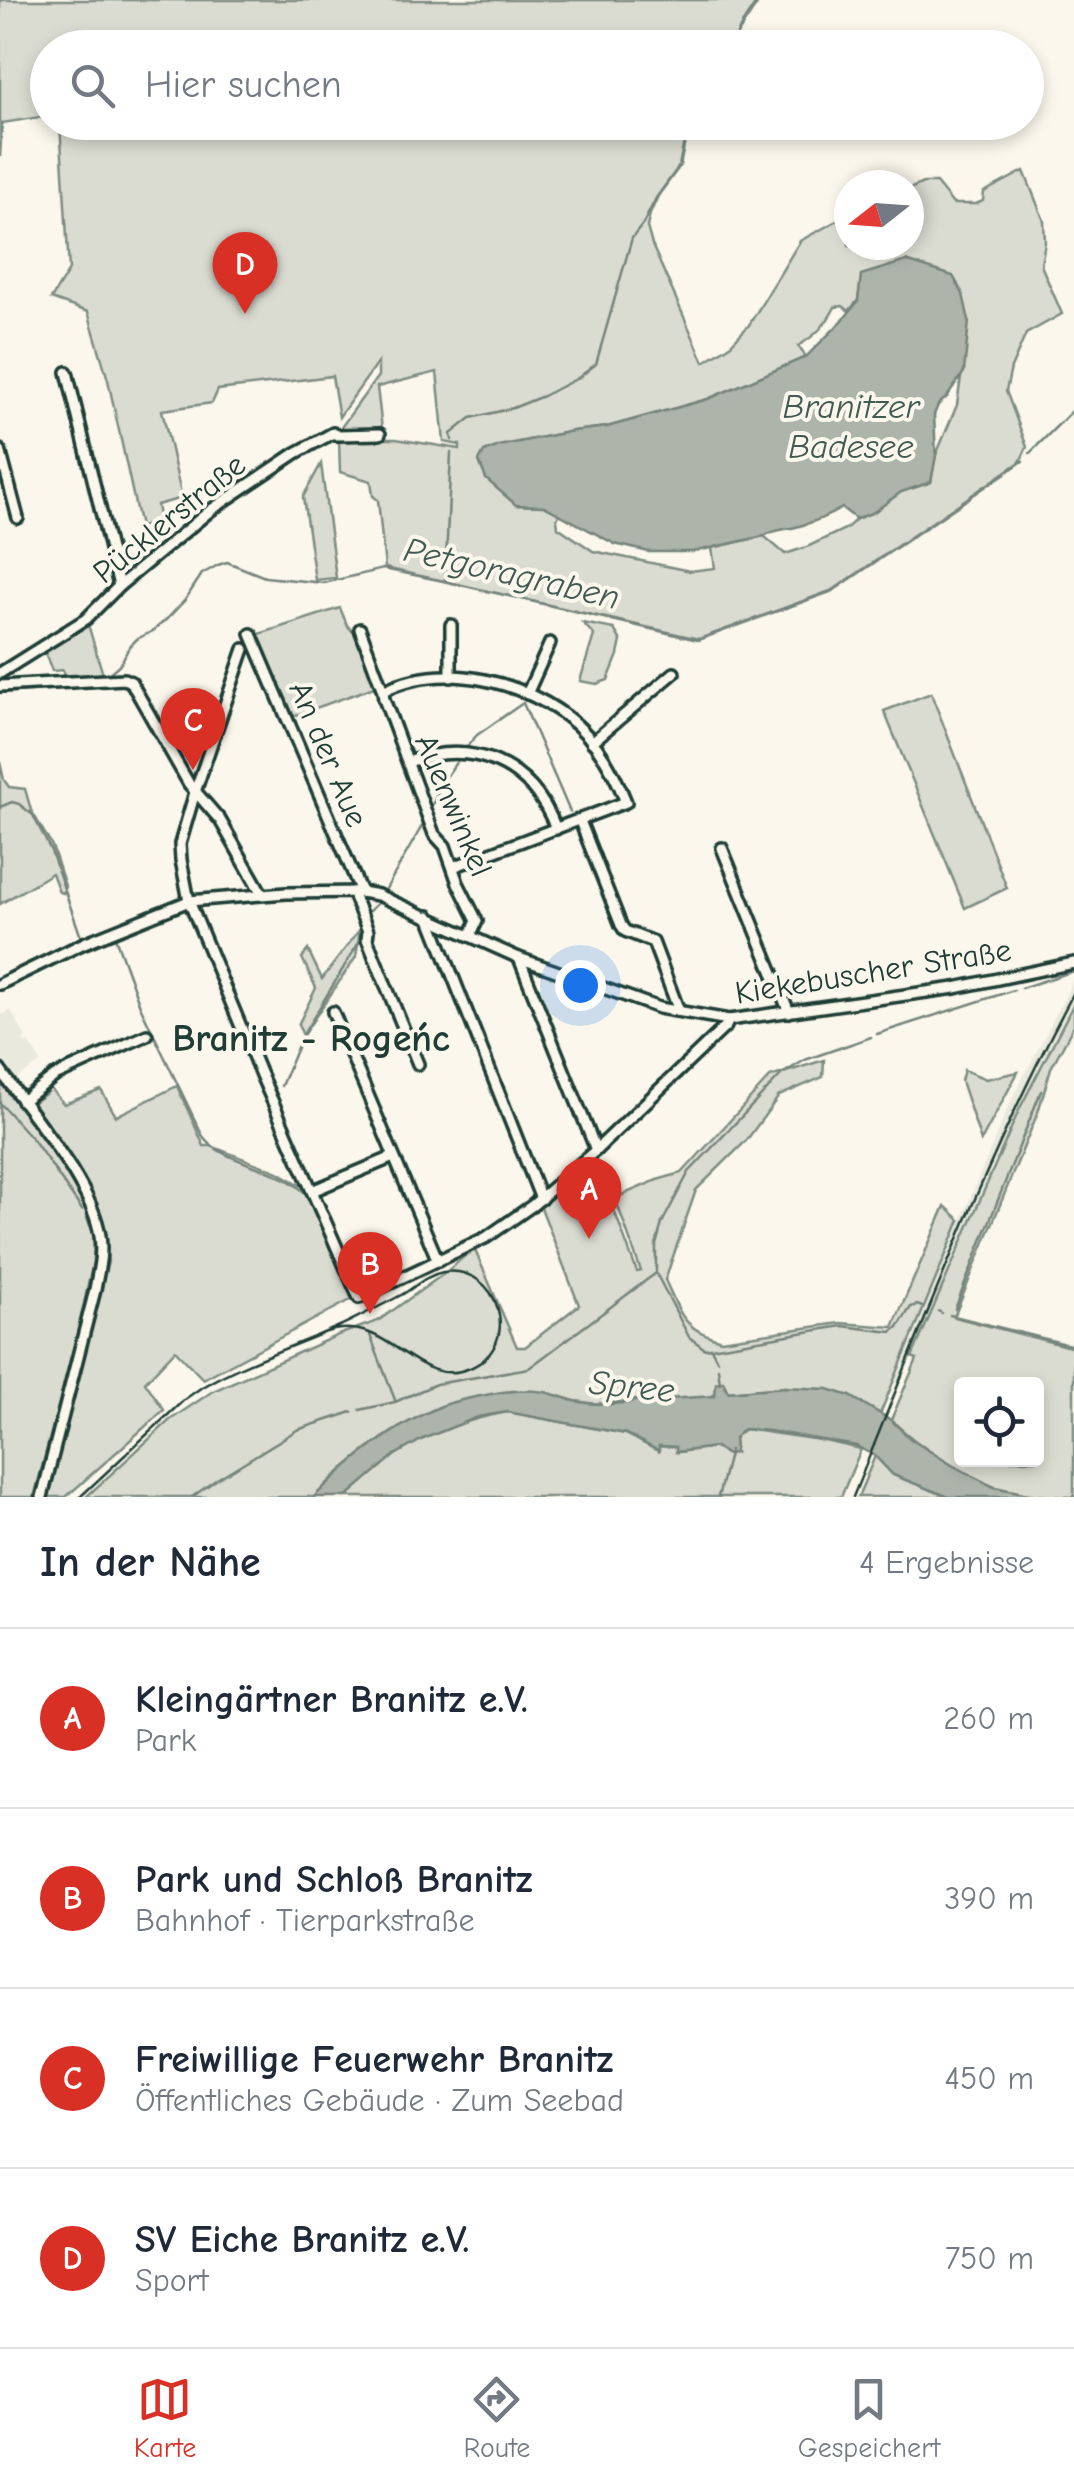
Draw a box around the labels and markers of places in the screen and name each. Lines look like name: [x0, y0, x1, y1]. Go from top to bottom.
pin: D: [212, 232, 278, 314]
pin: C: [160, 688, 226, 770]
pin: A: [556, 1156, 622, 1239]
pin: B: [338, 1232, 402, 1314]

